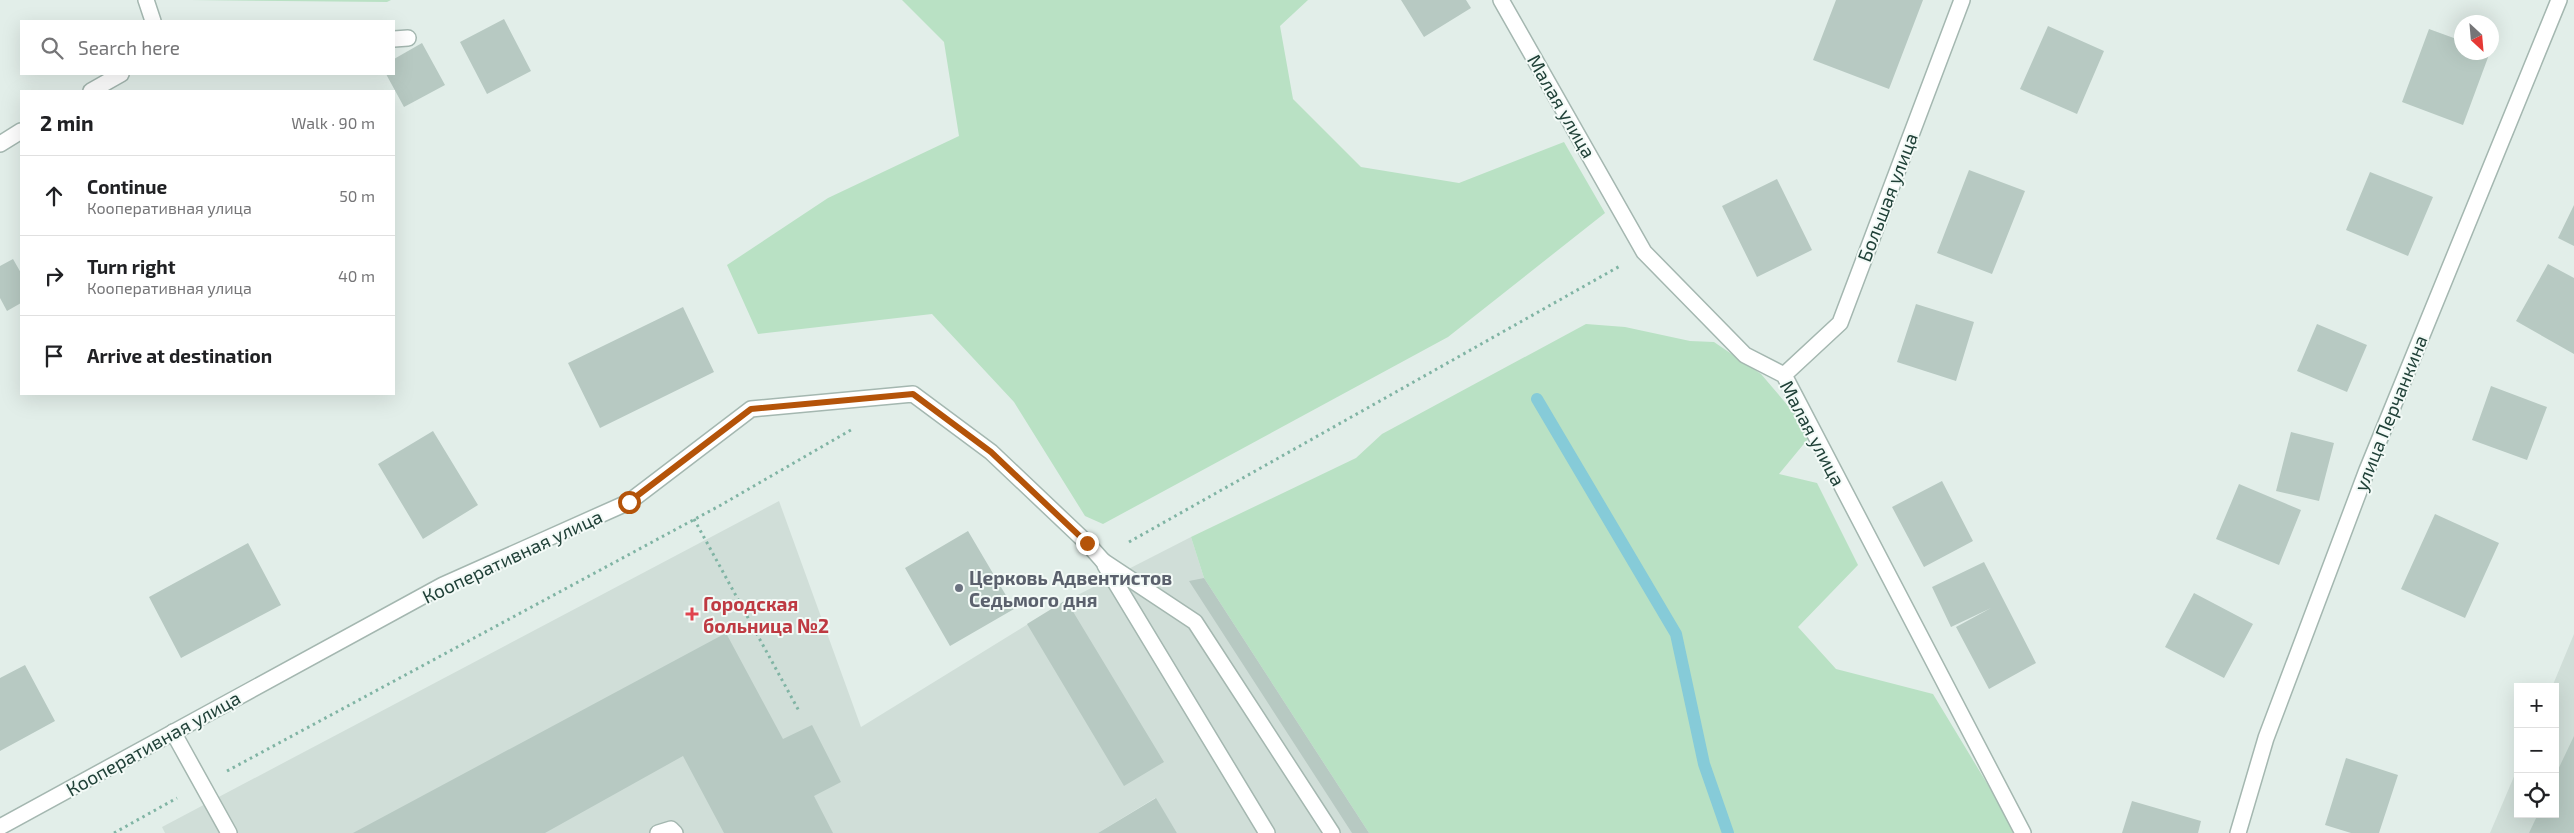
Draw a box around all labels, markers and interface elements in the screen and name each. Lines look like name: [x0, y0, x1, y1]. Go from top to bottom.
north arrow: [2454, 15, 2499, 60]
search box: [20, 20, 395, 75]
icon: search: [38, 34, 66, 62]
text: Search here: [78, 36, 180, 59]
street label: Малая улица: [1522, 50, 1601, 162]
text: 2 min: [40, 110, 94, 135]
text: Walk · 90 m: [291, 113, 375, 132]
street label: Большая улица: [1852, 129, 1923, 265]
text: Continue: [87, 175, 167, 198]
icon: ahead: [40, 182, 68, 210]
text: 50 m: [339, 186, 375, 205]
text: Кооперативная улица: [87, 198, 252, 217]
text: Turn right: [87, 255, 175, 278]
icon: right: [40, 262, 68, 290]
text: 40 m: [338, 266, 375, 285]
text: Кооперативная улица: [87, 278, 252, 297]
street label: улица Перчанкина: [2348, 332, 2433, 495]
icon: arrive: [40, 342, 68, 370]
text: Arrive at destination: [87, 344, 272, 367]
street label: Малая улица: [1775, 376, 1850, 490]
route start: [618, 491, 641, 514]
street label: Кооперативная улица: [418, 504, 606, 609]
route end: [1076, 532, 1099, 555]
place label: Церковь Адвентистов Седьмого дня: [969, 566, 1172, 611]
marker: Церковь Адвентистов Седьмого дня: [953, 582, 965, 594]
place label: Городская больница №2: [703, 592, 829, 637]
marker: Городская больница №2: [685, 607, 699, 621]
map controls: [2514, 683, 2559, 818]
button: +: [2514, 683, 2559, 728]
street label: Кооперативная улица: [62, 685, 245, 801]
button: −: [2514, 728, 2559, 773]
button: locate: [2514, 773, 2559, 818]

